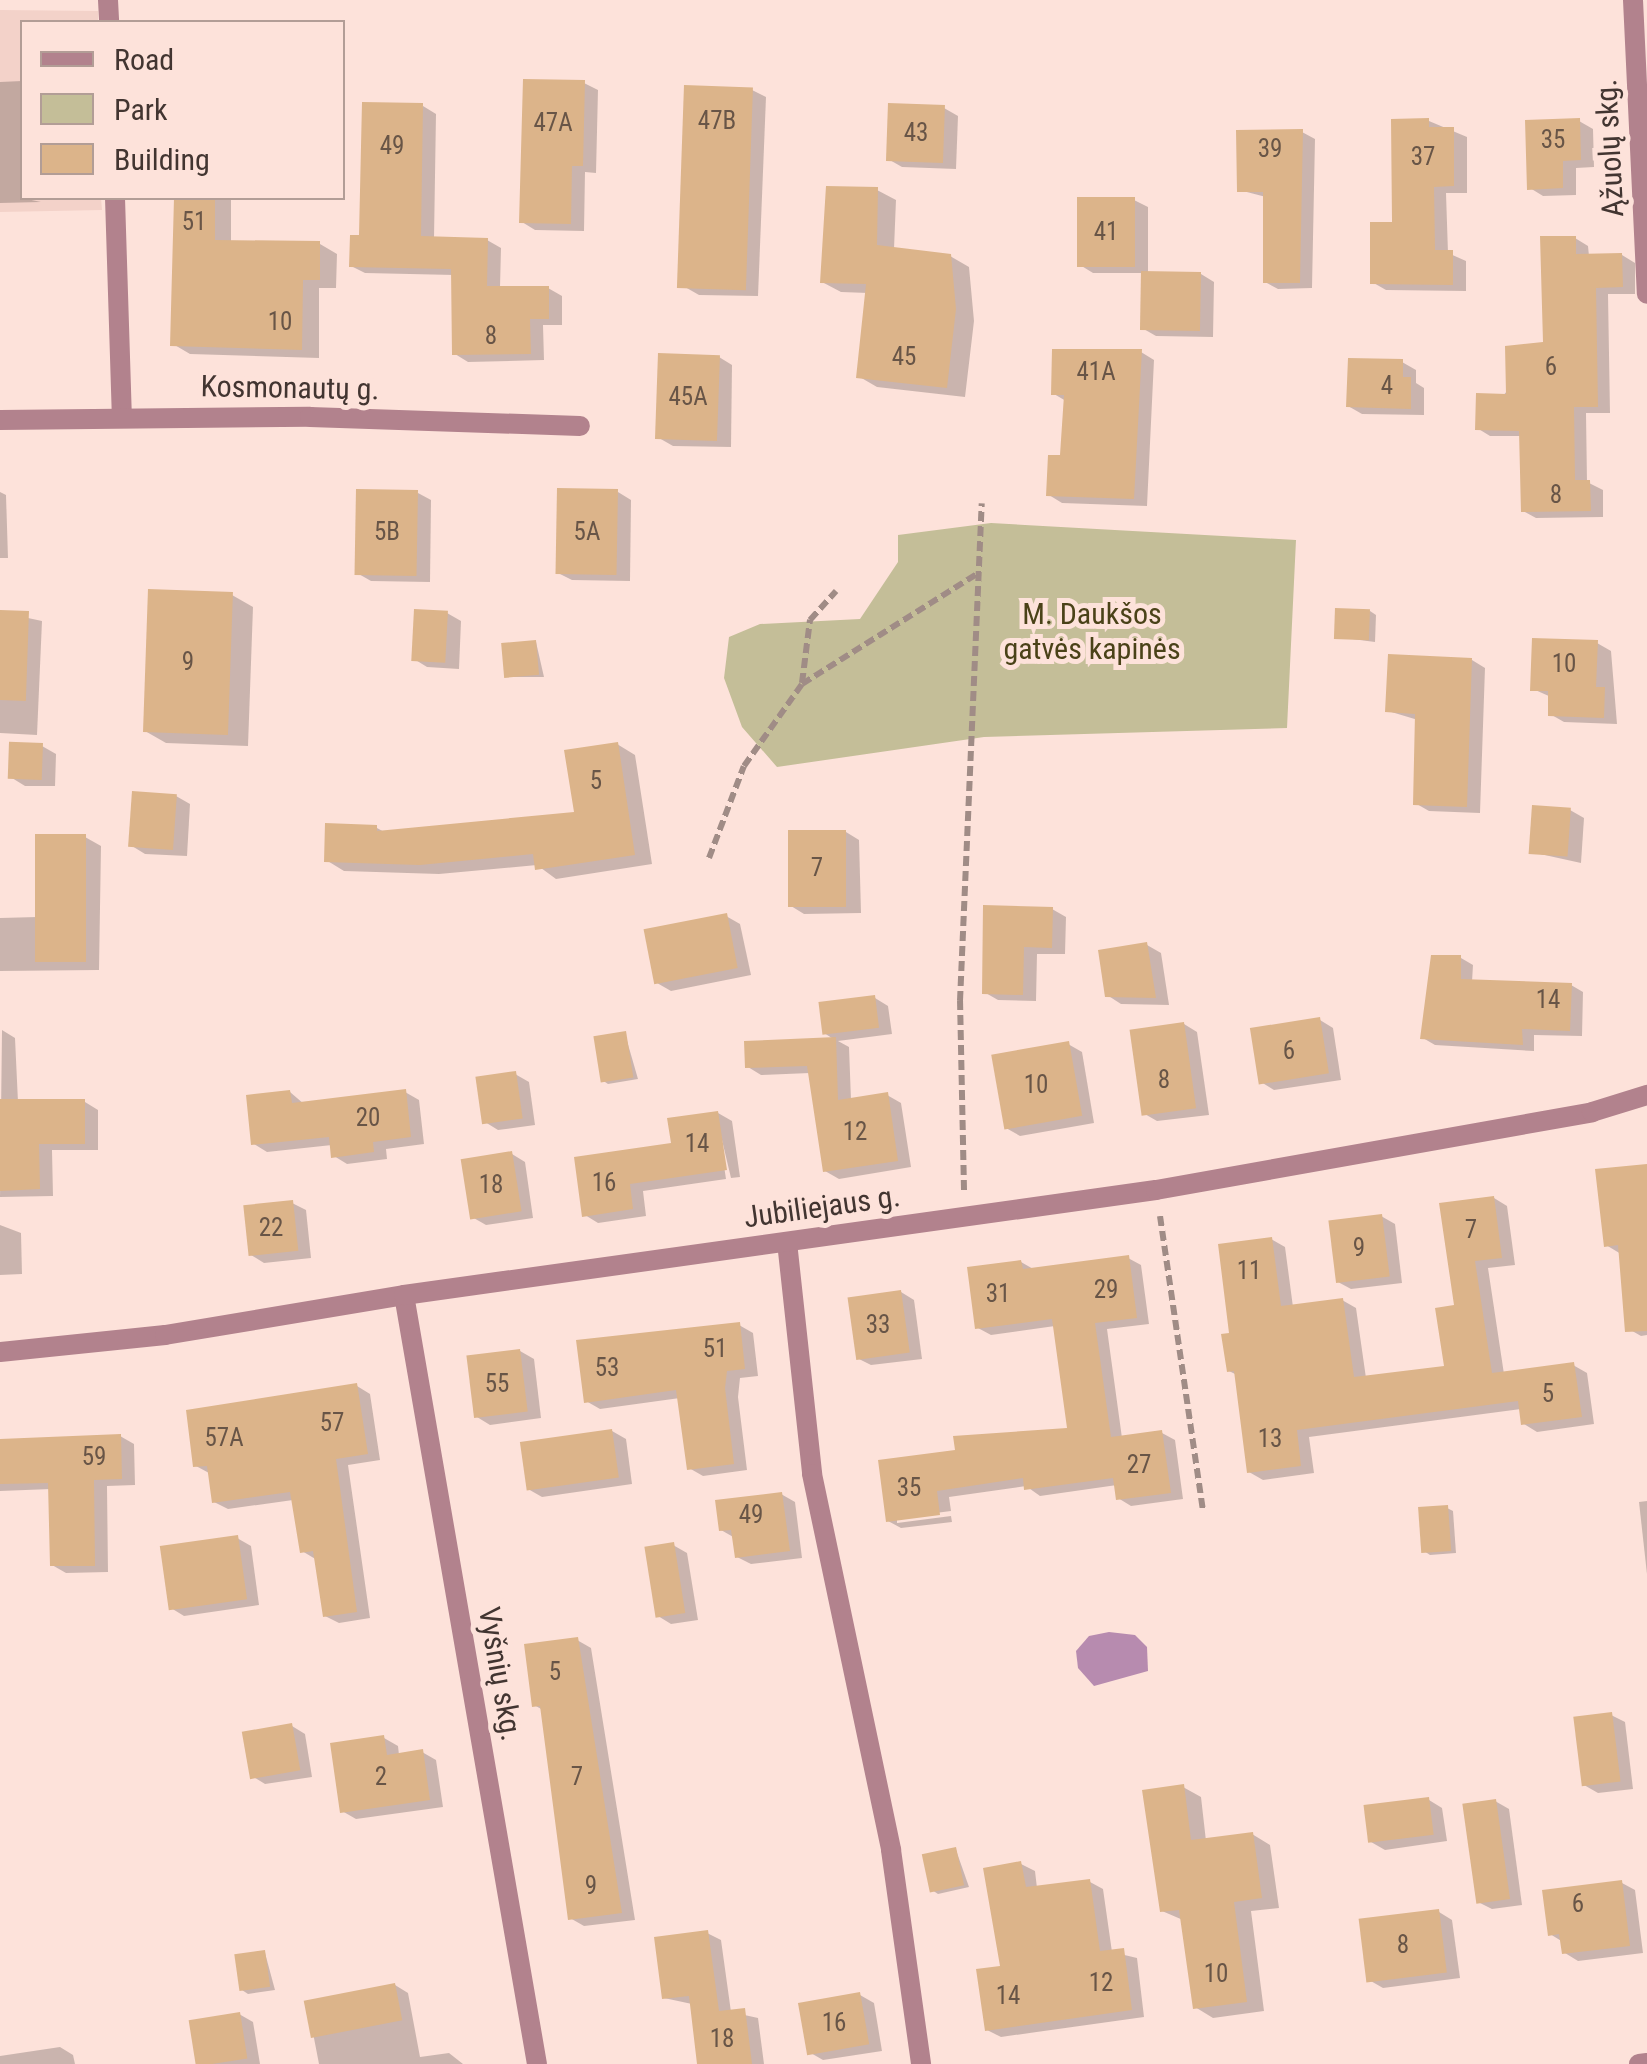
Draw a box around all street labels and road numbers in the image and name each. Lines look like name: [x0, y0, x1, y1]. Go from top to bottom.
street label: Ąžuolų skg.: [1588, 78, 1632, 218]
street label: Kosmonautų g.: [200, 368, 380, 408]
street label: Jubiliejaus g.: [742, 1178, 902, 1236]
street label: Vyšnių skg.: [471, 1604, 529, 1744]

